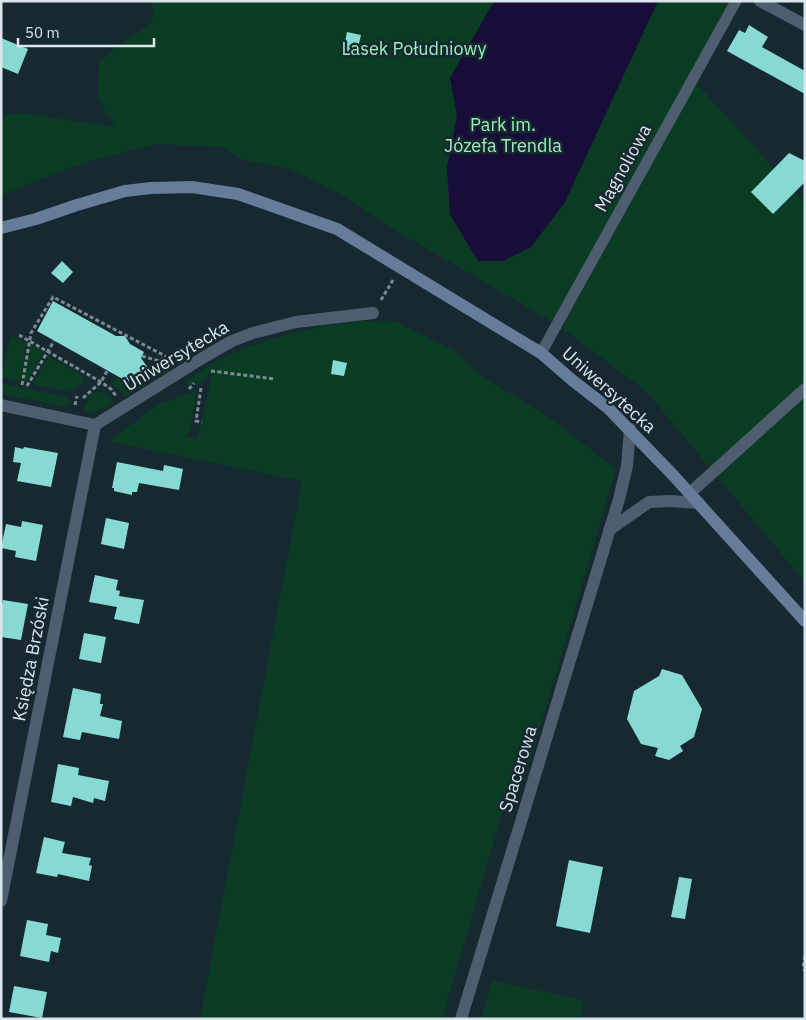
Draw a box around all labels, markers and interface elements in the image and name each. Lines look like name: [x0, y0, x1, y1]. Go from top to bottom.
scale bar: [18, 15, 154, 47]
text: 50 m: [25, 23, 60, 42]
park label: Lasek Południowy: [342, 37, 486, 60]
park label: Park im. Józefa Trendla: [444, 113, 562, 157]
street label: Magnoliowa: [589, 120, 656, 216]
street label: Uniwersytecka: [119, 315, 233, 396]
street label: Uniwersytecka: [558, 341, 661, 438]
street label: Księdza Brzóski: [7, 595, 54, 723]
street label: Spacerowa: [493, 723, 542, 815]

